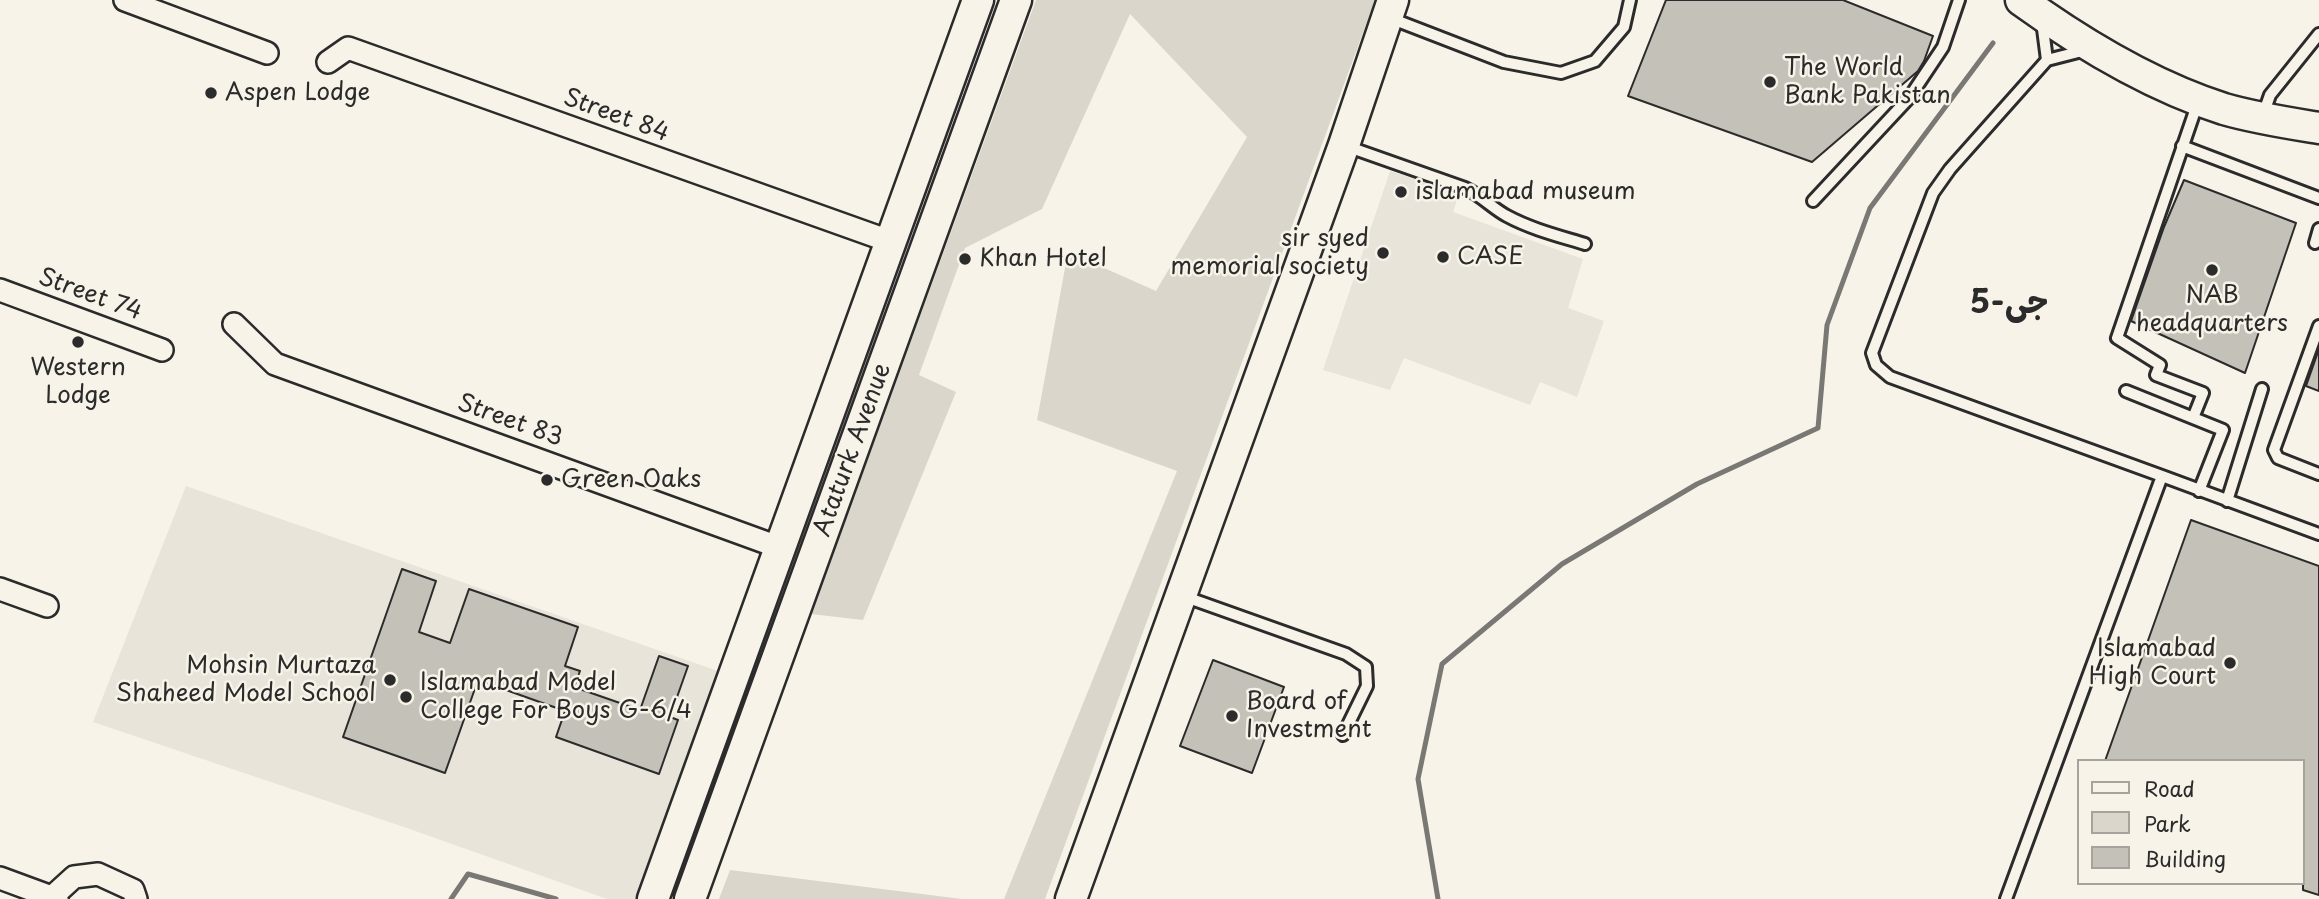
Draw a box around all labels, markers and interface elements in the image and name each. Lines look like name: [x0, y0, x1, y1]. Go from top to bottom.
place label: The World Bank Pakistan: [1784, 54, 1951, 110]
marker: The World Bank Pakistan: [1762, 74, 1778, 90]
place label: Aspen Lodge: [225, 79, 370, 107]
street label: Street 84: [559, 84, 673, 148]
marker: Aspen Lodge: [203, 85, 219, 101]
place label: islamabad museum: [1415, 178, 1636, 206]
marker: islamabad museum: [1393, 184, 1409, 200]
place label: sir syed memorial society: [1170, 225, 1369, 281]
place label: CASE: [1457, 243, 1524, 271]
place label: Khan Hotel: [979, 245, 1107, 273]
marker: sir syed memorial society: [1375, 245, 1391, 261]
marker: CASE: [1435, 249, 1451, 265]
marker: Khan Hotel: [957, 251, 973, 267]
marker: NAB headquarters: [2204, 262, 2220, 278]
street label: Street 74: [34, 263, 146, 327]
place label: NAB headquarters: [2136, 282, 2288, 338]
district label: جی-5: [1970, 285, 2048, 323]
marker: Western Lodge: [70, 334, 86, 350]
place label: Western Lodge: [30, 354, 126, 410]
street label: Ataturk Avenue: [808, 360, 898, 540]
street label: Street 83: [453, 389, 567, 453]
place label: Green Oaks: [561, 466, 701, 494]
marker: Green Oaks: [539, 472, 555, 488]
place label: Islamabad High Court: [2089, 635, 2216, 691]
place label: Mohsin Murtaza Shaheed Model School: [116, 652, 376, 708]
marker: Islamabad High Court: [2222, 655, 2238, 671]
place label: Islamabad Model College For Boys G-6/4: [420, 669, 692, 725]
marker: Mohsin Murtaza Shaheed Model School: [382, 672, 398, 688]
place label: Board of Investment: [1246, 688, 1371, 744]
marker: Islamabad Model College For Boys G-6/4: [398, 689, 414, 705]
marker: Board of Investment: [1224, 708, 1240, 724]
legend: [2078, 759, 2305, 885]
text: Road: [2144, 772, 2195, 804]
text: Park: [2144, 807, 2191, 839]
text: Building: [2144, 842, 2226, 874]

